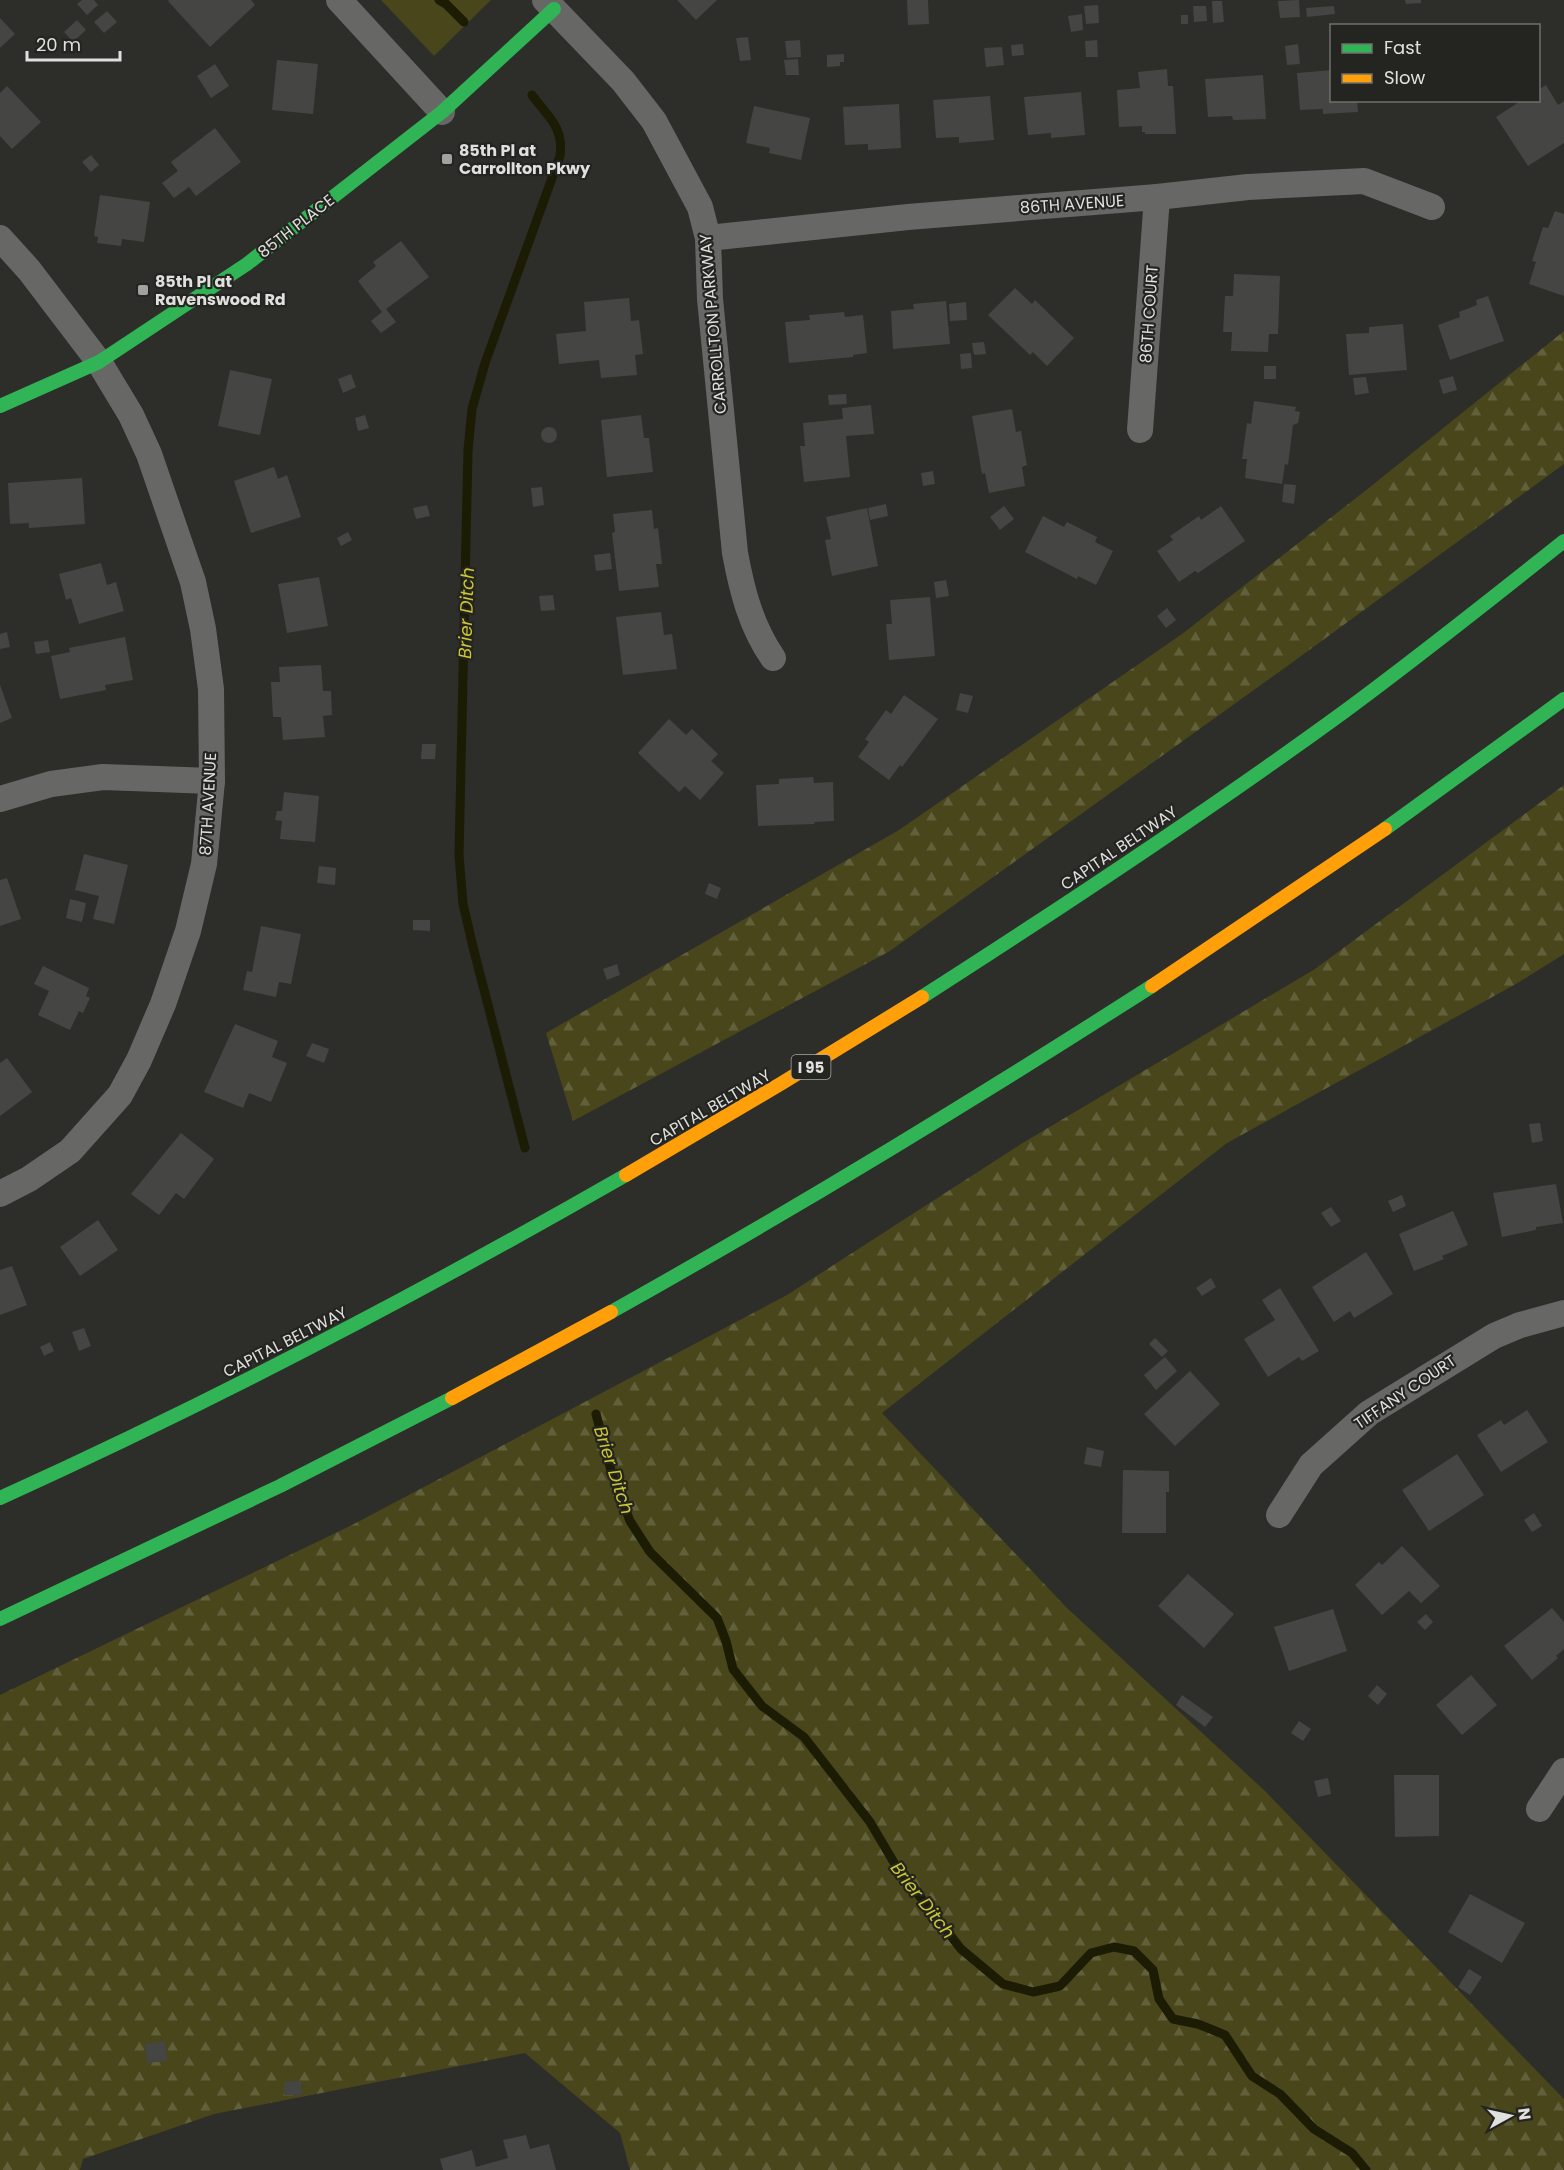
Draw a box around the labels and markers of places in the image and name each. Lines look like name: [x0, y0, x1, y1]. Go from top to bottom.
place label: 85th Pl at Carrollton Pkwy: [459, 139, 591, 180]
marker: 85th Pl at Carrollton Pkwy: [440, 152, 454, 166]
place label: 85th Pl at Ravenswood Rd: [155, 270, 286, 311]
marker: 85th Pl at Ravenswood Rd: [136, 283, 150, 297]

